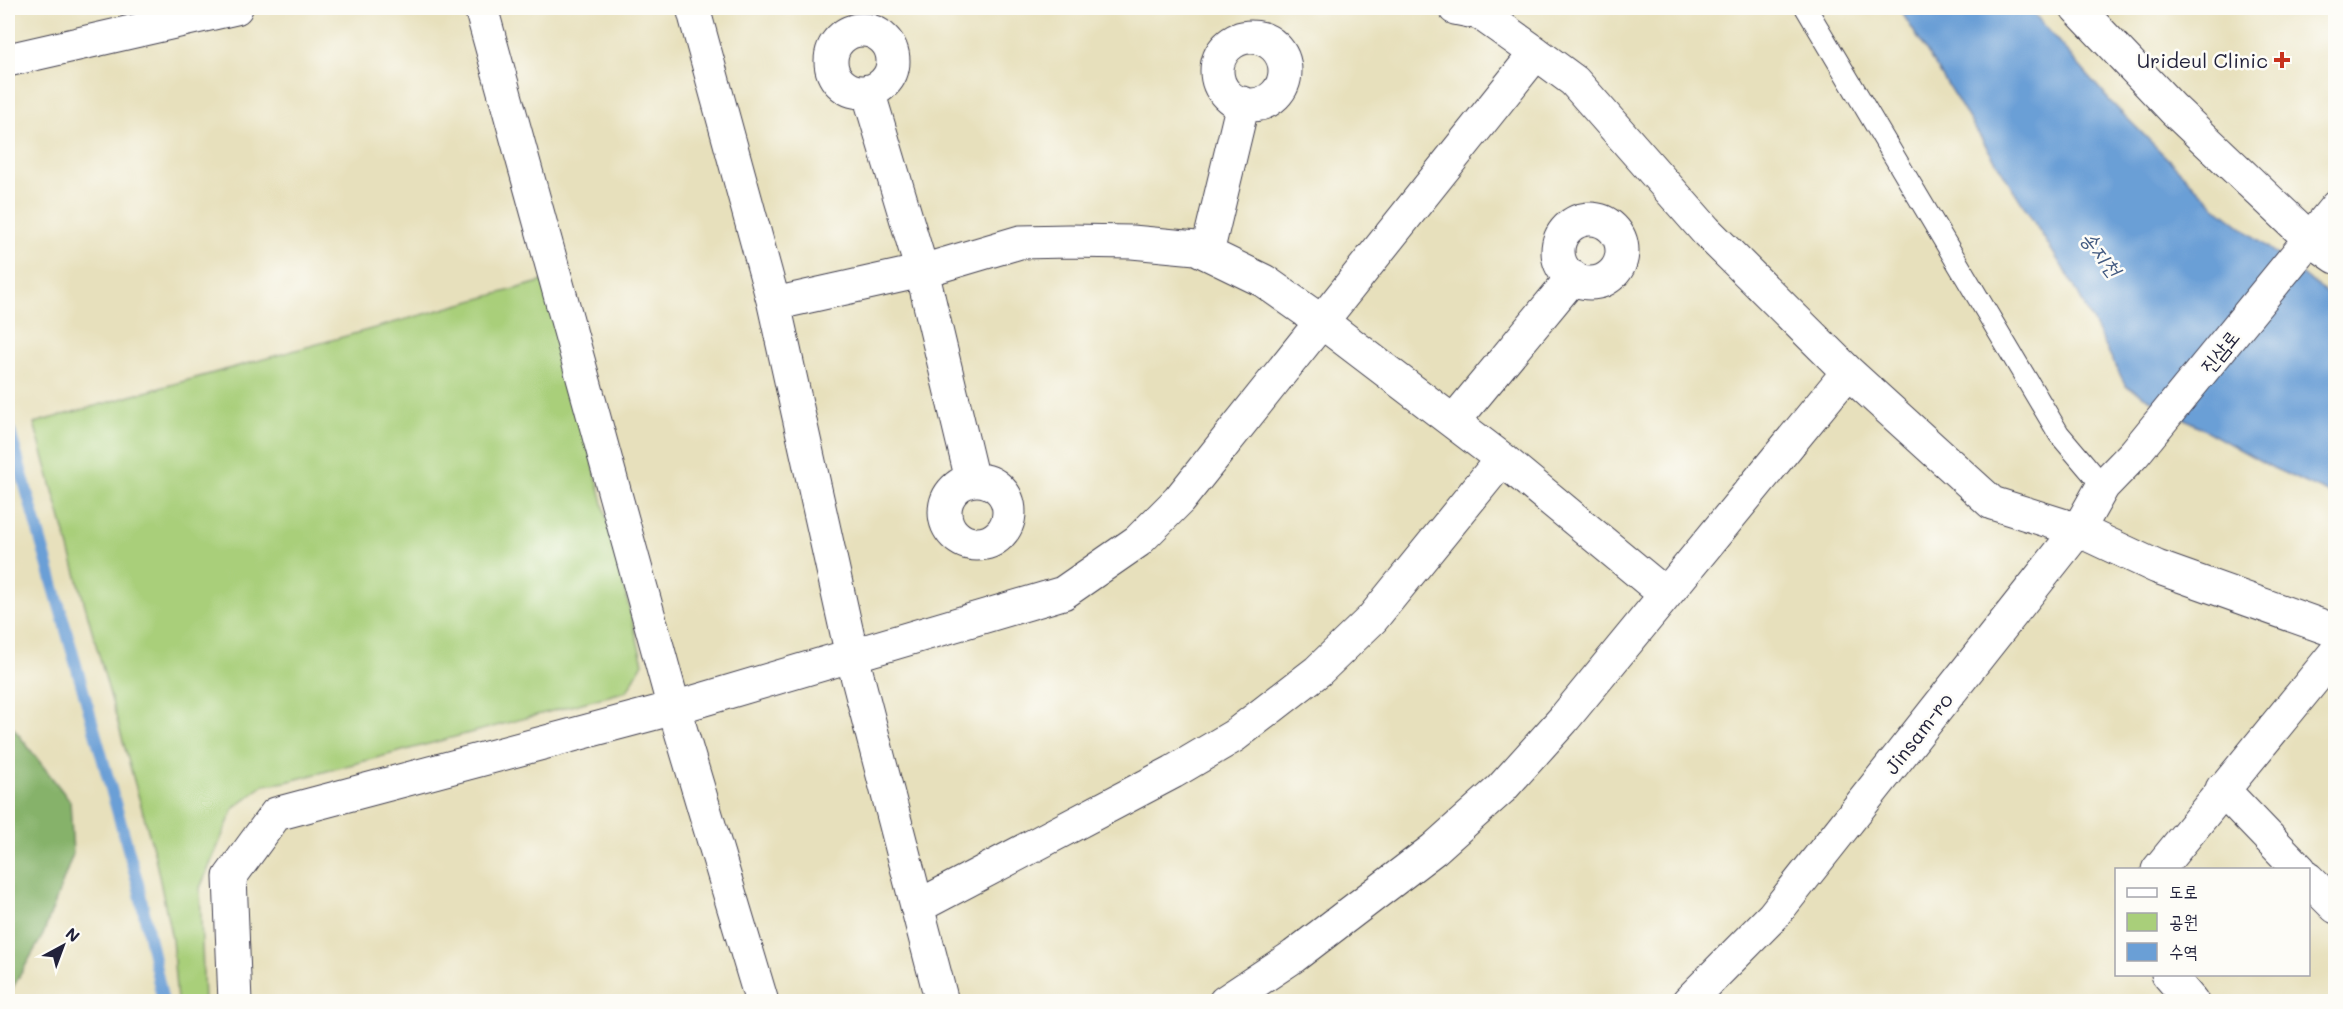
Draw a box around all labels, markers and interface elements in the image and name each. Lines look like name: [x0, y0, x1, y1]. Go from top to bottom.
place label: Urideul Clinic: [2137, 47, 2268, 73]
marker: Urideul Clinic: [2273, 51, 2291, 69]
water label: 송지천: [2076, 225, 2130, 283]
street label: 진삼로: [2194, 324, 2244, 378]
street label: Jinsam-ro: [1878, 687, 1958, 779]
legend: [2115, 868, 2310, 976]
text: 도로: [2169, 879, 2198, 903]
text: 공원: [2169, 909, 2198, 933]
north arrow: [33, 916, 93, 976]
text: N: [62, 922, 85, 946]
text: 수역: [2169, 939, 2198, 963]

